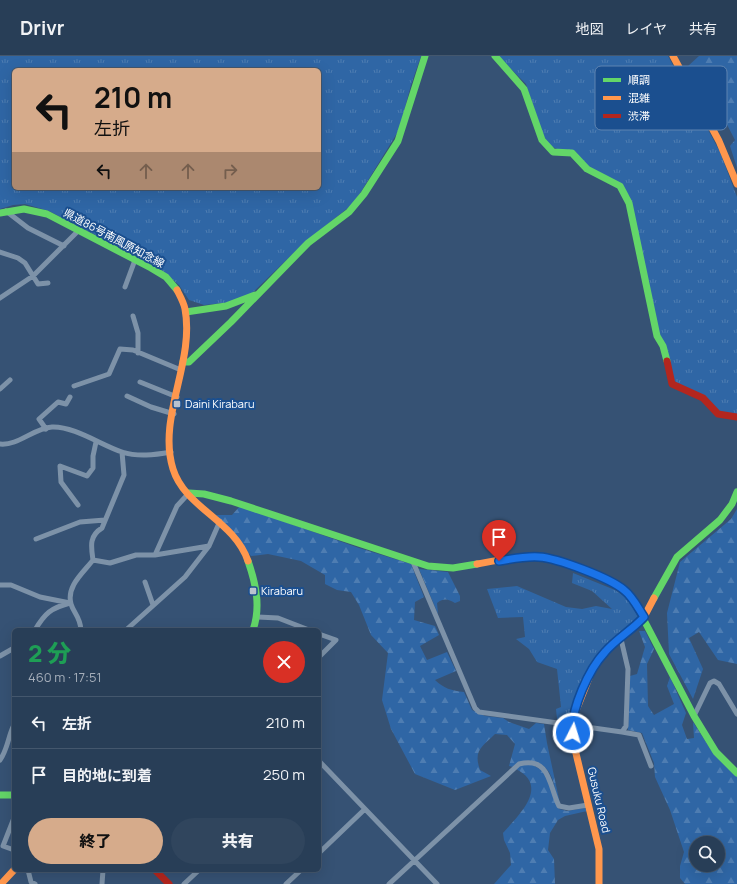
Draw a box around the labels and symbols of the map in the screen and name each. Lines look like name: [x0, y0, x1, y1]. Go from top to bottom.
legend: [595, 66, 727, 130]
text: 順調: [628, 72, 650, 87]
text: 混雑: [628, 90, 650, 105]
text: 渋滞: [628, 108, 650, 123]
street label: 県道86号南風原知念線: [61, 205, 167, 271]
place label: Daini Kirabaru: [185, 396, 254, 411]
marker: Daini Kirabaru: [172, 399, 182, 409]
pin: [482, 520, 516, 561]
place label: Kirabaru: [261, 583, 303, 598]
marker: Kirabaru: [248, 586, 258, 596]
position arrow: [552, 712, 594, 754]
street label: Gusuku Road: [585, 766, 614, 834]

